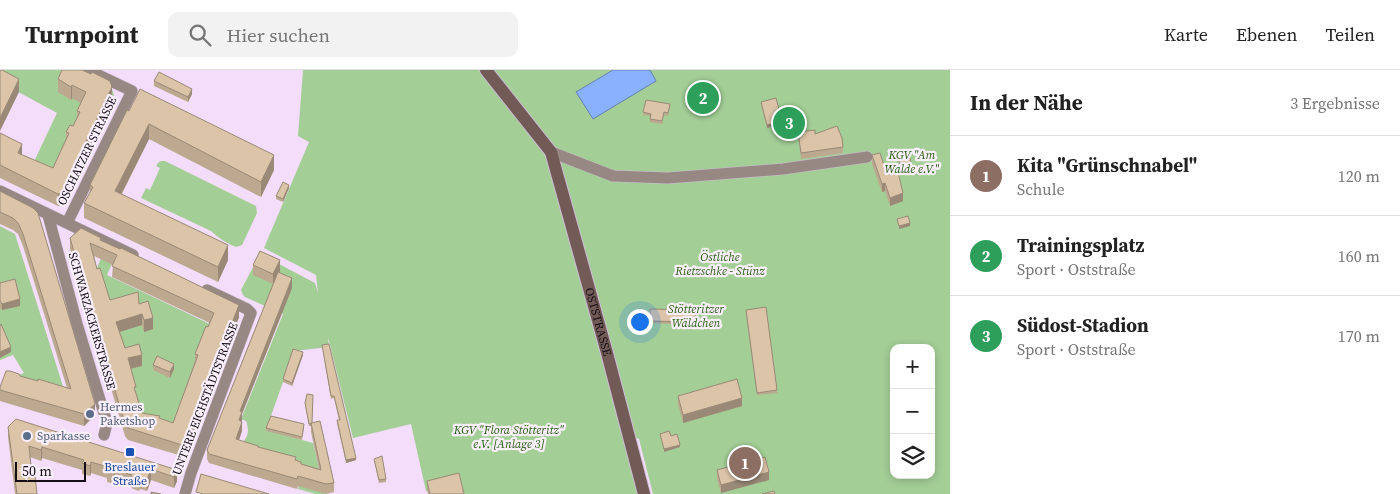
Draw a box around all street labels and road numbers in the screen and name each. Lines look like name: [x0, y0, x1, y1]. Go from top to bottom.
street label: OSCHATZER STRASSE: [54, 94, 120, 208]
street label: SCHWARZACKERSTRASSE: [65, 250, 119, 392]
street label: OSTSTRASSE: [581, 286, 615, 358]
street label: UNTERE EICHSTÄDTSTRASSE: [168, 320, 242, 478]

